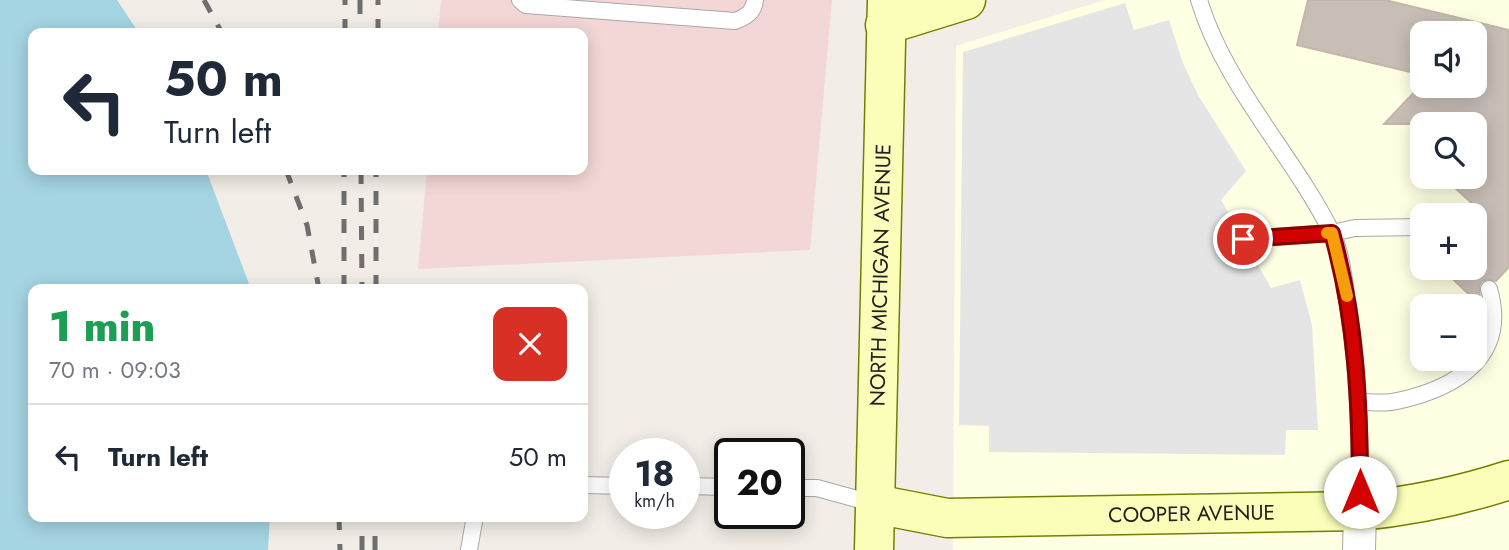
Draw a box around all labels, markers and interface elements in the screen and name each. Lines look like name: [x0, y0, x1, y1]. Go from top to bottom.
map controls: [1410, 21, 1487, 371]
button: sound: [1410, 21, 1487, 98]
text: 50 m: [164, 44, 283, 114]
icon: left: [49, 56, 140, 147]
text: Turn left: [164, 109, 271, 155]
button: search: [1410, 112, 1487, 189]
street label: NORTH MICHIGAN AVENUE: [862, 143, 899, 407]
button: +: [1410, 203, 1487, 280]
pin: [1213, 209, 1273, 269]
icon: arrive: [1224, 220, 1262, 258]
button: −: [1410, 294, 1487, 371]
text: 1 min: [49, 296, 155, 357]
button: close: [493, 307, 567, 381]
text: 70 m · 09:03: [49, 353, 181, 387]
icon: left: [49, 438, 87, 476]
text: Turn left: [108, 438, 208, 476]
text: 50 m: [509, 438, 567, 476]
speed limit sign: 20: [714, 438, 805, 529]
text: 18: [635, 449, 674, 499]
position arrow: [1323, 455, 1397, 529]
text: km/h: [634, 488, 675, 514]
street label: COOPER AVENUE: [1108, 497, 1275, 530]

